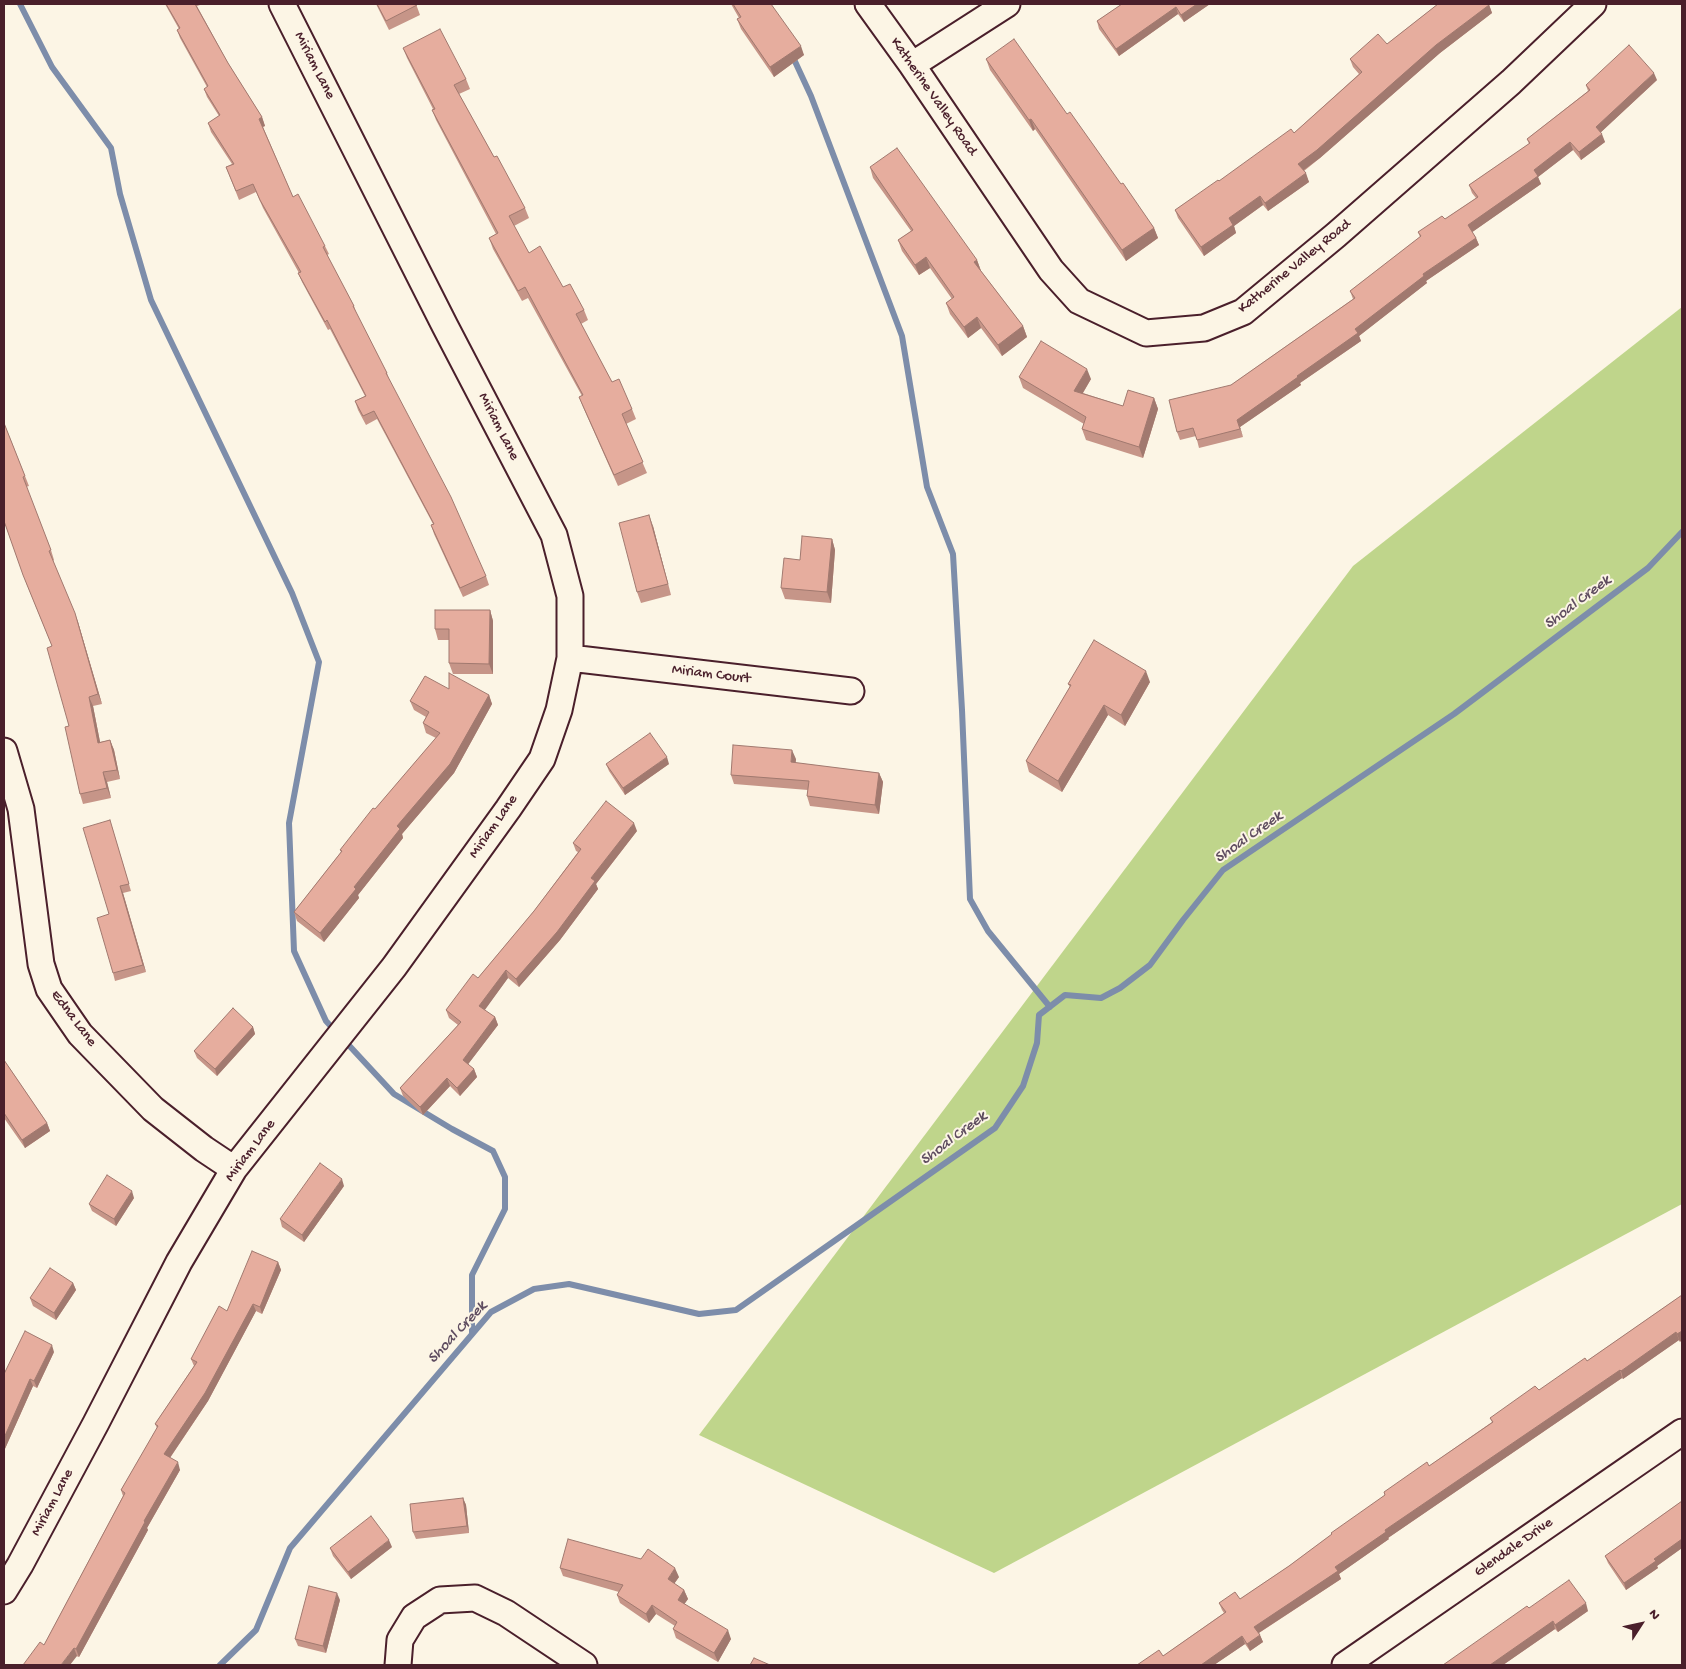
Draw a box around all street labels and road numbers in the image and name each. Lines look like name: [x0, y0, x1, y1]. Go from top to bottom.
street label: Miriam Lane: [289, 29, 339, 103]
street label: Katherine Valley Road: [885, 34, 981, 160]
street label: Katherine Valley Road: [1235, 216, 1355, 318]
street label: Miriam Lane: [473, 390, 523, 464]
street label: Miriam Court: [671, 661, 751, 689]
street label: Miriam Lane: [466, 792, 522, 862]
street label: Edna Lane: [46, 987, 100, 1051]
street label: Miriam Lane: [222, 1116, 280, 1186]
street label: Miriam Lane: [28, 1466, 78, 1540]
street label: Glendale Drive: [1471, 1514, 1557, 1582]

